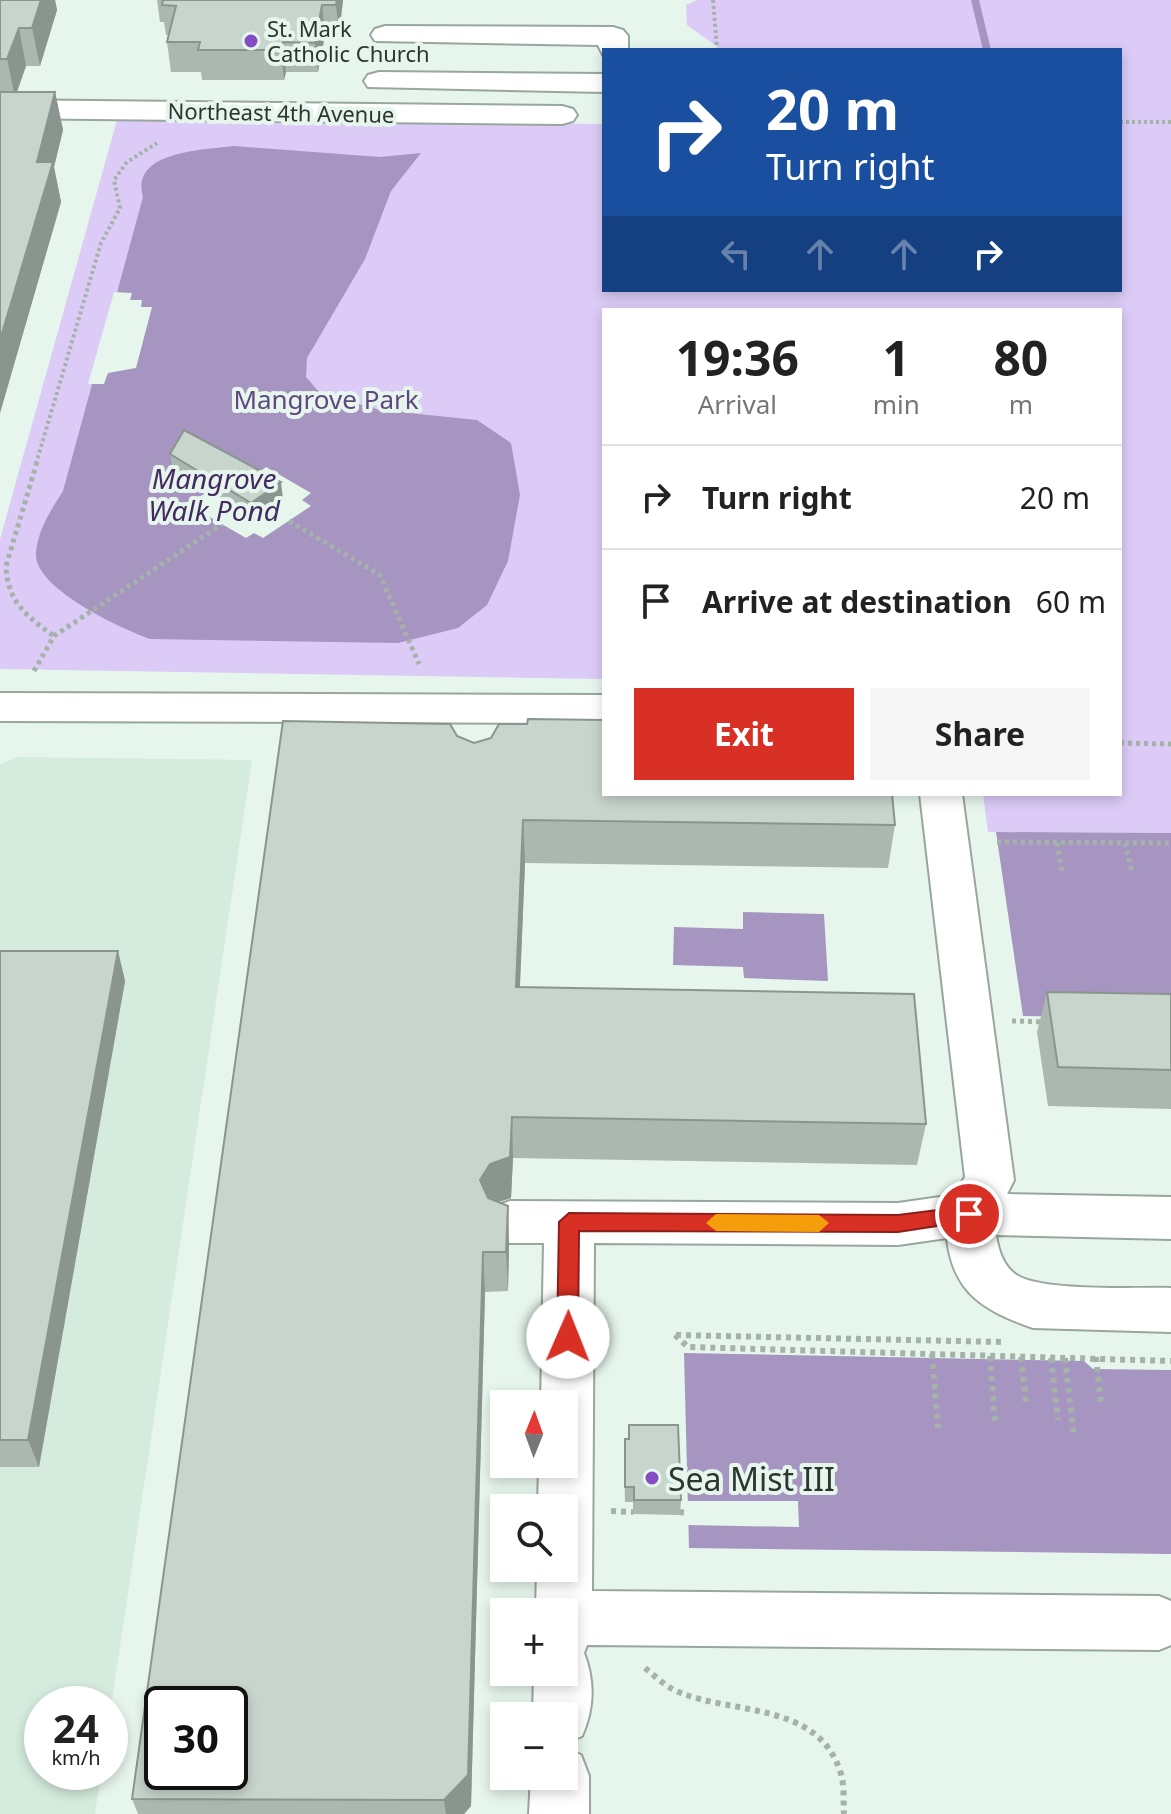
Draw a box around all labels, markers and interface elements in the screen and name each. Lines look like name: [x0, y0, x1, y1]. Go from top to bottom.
place label: St. Mark Catholic Church: [267, 13, 430, 68]
marker: St. Mark Catholic Church: [242, 32, 260, 50]
text: 20 m: [766, 70, 899, 146]
icon: right: [634, 80, 738, 184]
street label: Northeast 4th Avenue: [167, 95, 395, 129]
text: Turn right: [766, 142, 934, 191]
icon: left: [714, 232, 758, 276]
icon: ahead: [798, 232, 842, 276]
icon: ahead: [882, 232, 926, 276]
icon: right: [966, 232, 1010, 276]
text: 19:36: [676, 325, 799, 390]
text: 1: [882, 325, 910, 390]
text: 80: [993, 325, 1048, 390]
park label: Mangrove Park: [233, 381, 419, 417]
text: Arrival: [698, 386, 777, 422]
text: min: [873, 386, 920, 422]
text: m: [1009, 386, 1033, 422]
water label: Mangrove Walk Pond: [148, 459, 281, 529]
icon: right: [634, 475, 678, 519]
text: Turn right: [702, 477, 852, 518]
text: 20 m: [1020, 477, 1090, 518]
icon: arrive: [634, 579, 678, 623]
text: Arrive at destination: [702, 581, 1012, 622]
text: 60 m: [1036, 581, 1106, 622]
button: Exit: [634, 688, 854, 780]
button: Share: [870, 688, 1090, 780]
pin: [935, 1180, 1003, 1248]
icon: arrive: [947, 1192, 991, 1236]
position arrow: [526, 1295, 610, 1379]
north arrow: [490, 1390, 578, 1478]
map controls: [490, 1390, 578, 1790]
place label: Sea Mist III: [668, 1457, 835, 1500]
marker: Sea Mist III: [643, 1469, 661, 1487]
button: search: [490, 1494, 578, 1582]
button: +: [490, 1598, 578, 1686]
speed limit sign: 30: [144, 1686, 248, 1790]
text: 24: [53, 1700, 99, 1755]
button: −: [490, 1702, 578, 1790]
text: km/h: [51, 1744, 101, 1771]

